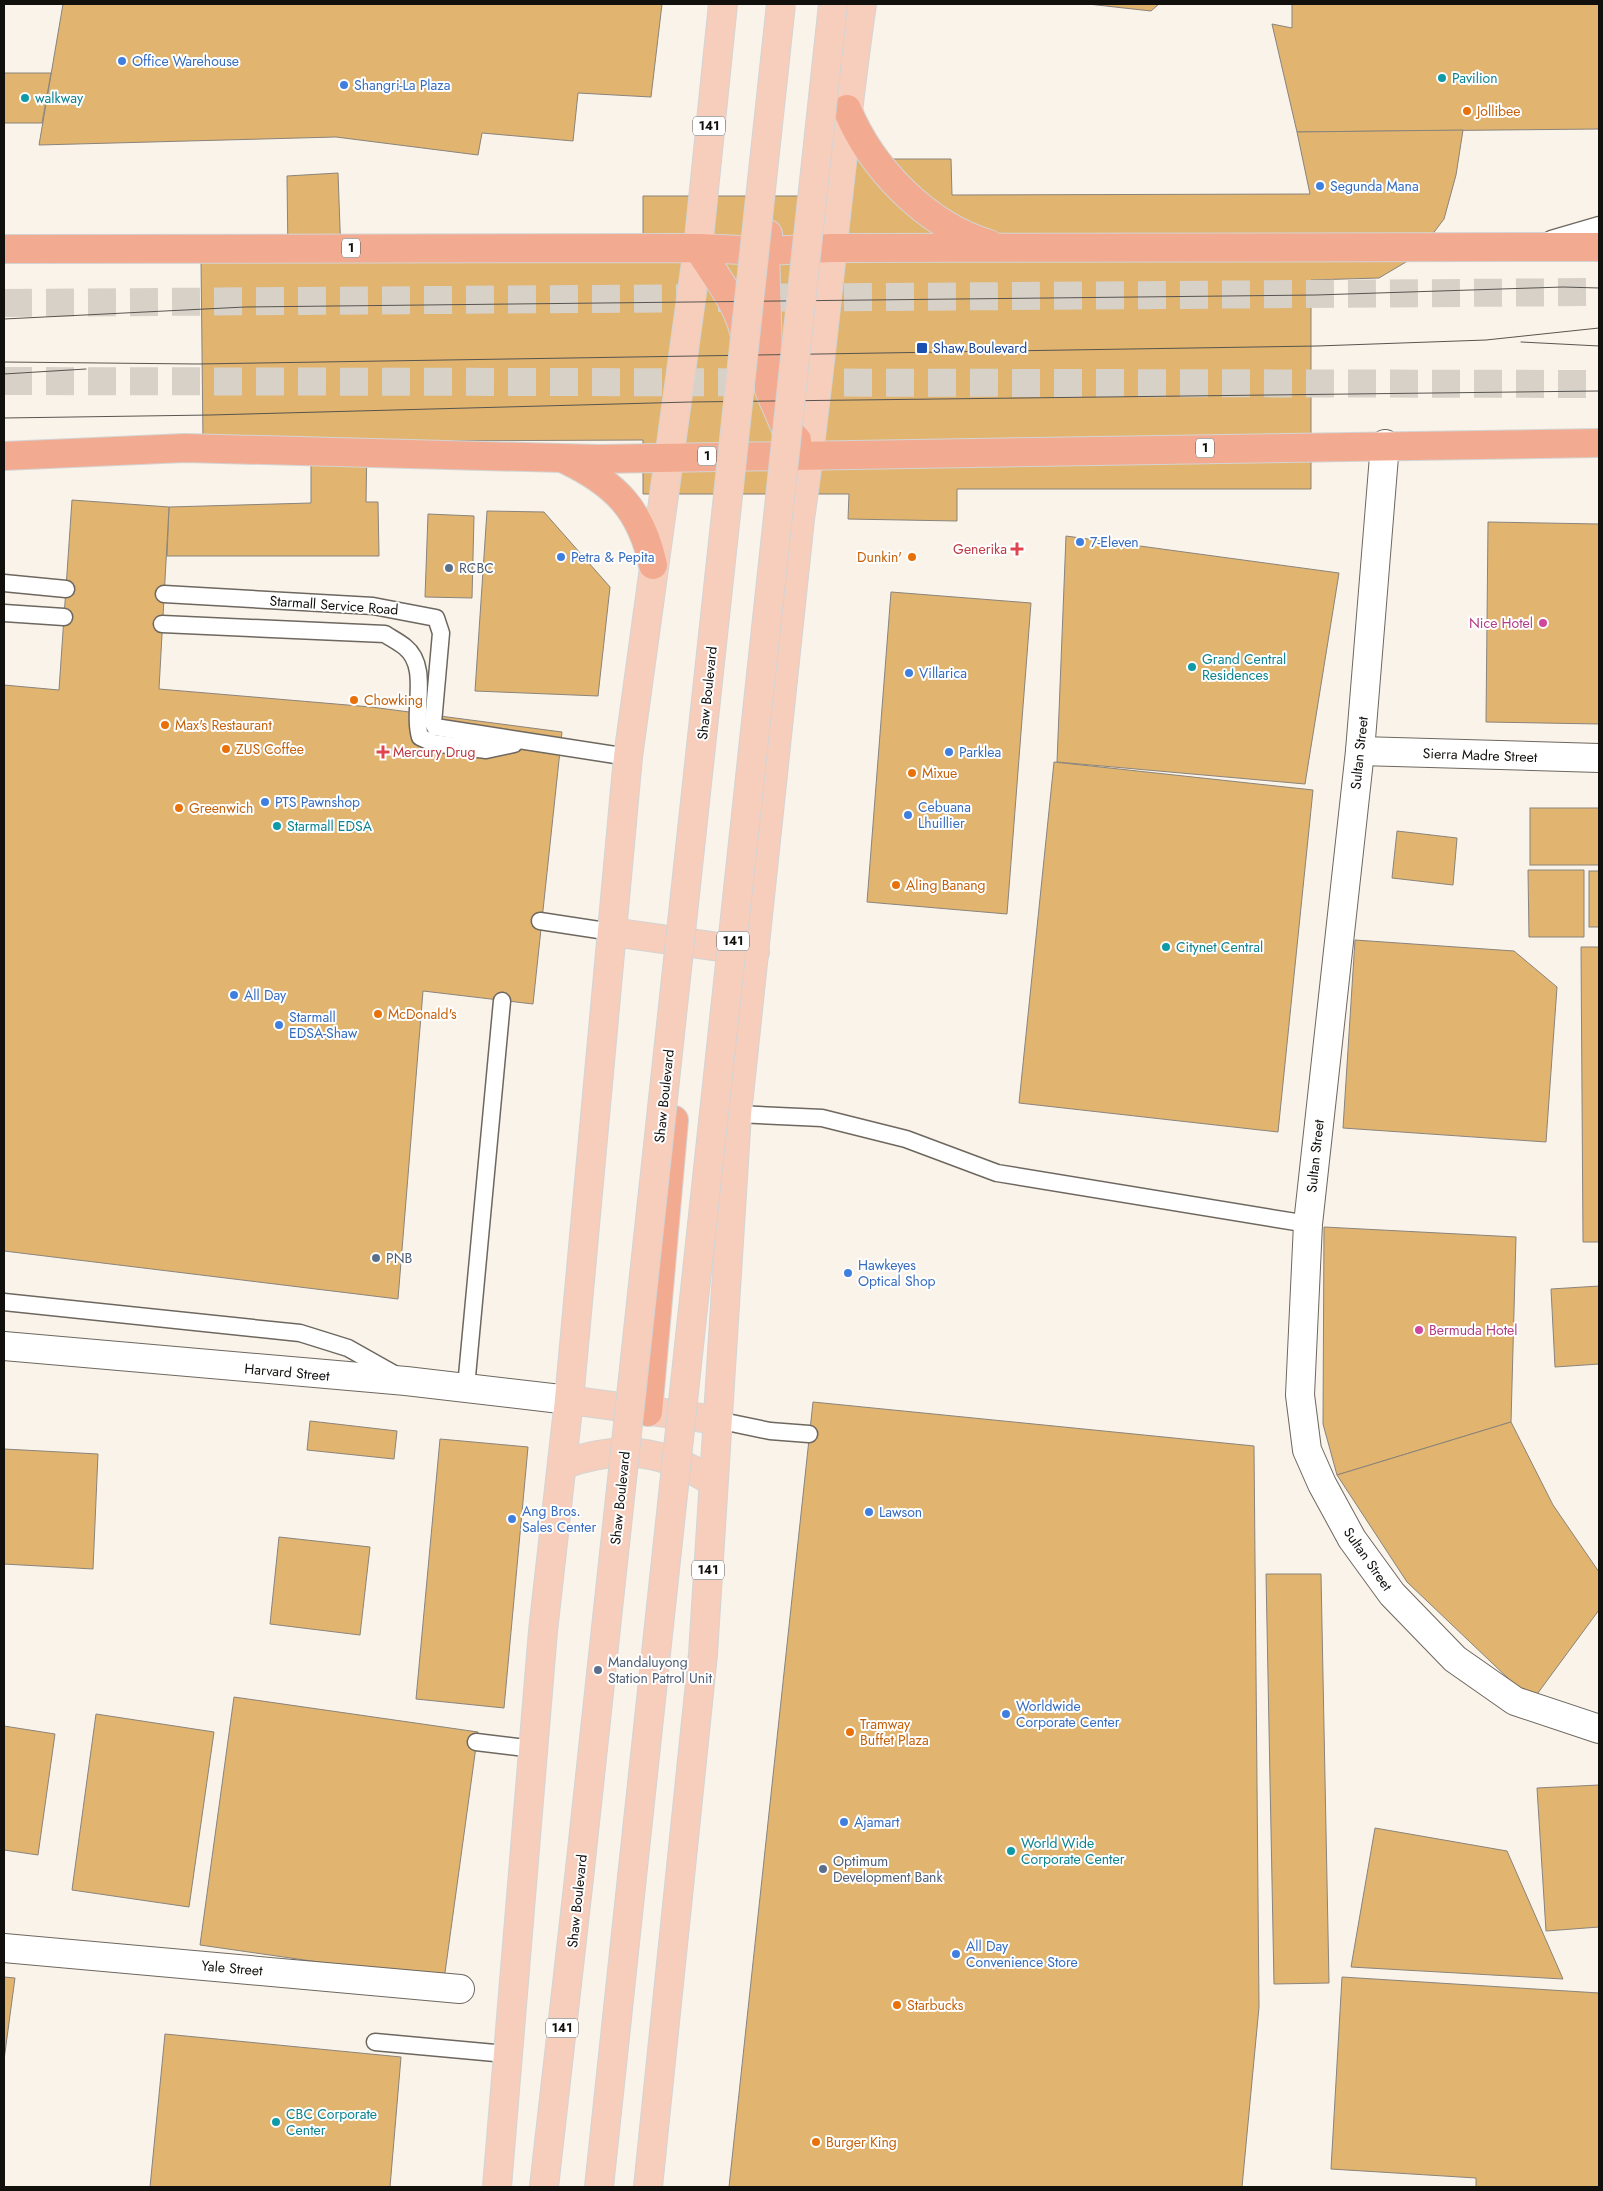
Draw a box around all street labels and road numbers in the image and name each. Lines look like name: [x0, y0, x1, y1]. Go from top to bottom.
road number: 141: [693, 116, 725, 136]
road number: 1: [342, 238, 360, 258]
road number: 1: [1196, 438, 1214, 458]
road number: 1: [698, 446, 716, 466]
street label: Starmall Service Road: [269, 591, 399, 619]
street label: Shaw Boulevard: [692, 645, 722, 741]
street label: Sultan Street: [1345, 715, 1373, 790]
street label: Sierra Madre Street: [1422, 743, 1538, 767]
road number: 141: [717, 931, 749, 950]
street label: Shaw Boulevard: [649, 1048, 679, 1144]
street label: Sultan Street: [1301, 1118, 1329, 1193]
street label: Harvard Street: [244, 1358, 331, 1386]
street label: Shaw Boulevard: [605, 1450, 635, 1546]
street label: Sultan Street: [1339, 1523, 1398, 1595]
road number: 141: [692, 1560, 724, 1580]
street label: Shaw Boulevard: [562, 1853, 592, 1949]
street label: Yale Street: [201, 1955, 264, 1981]
road number: 141: [546, 2019, 578, 2038]

